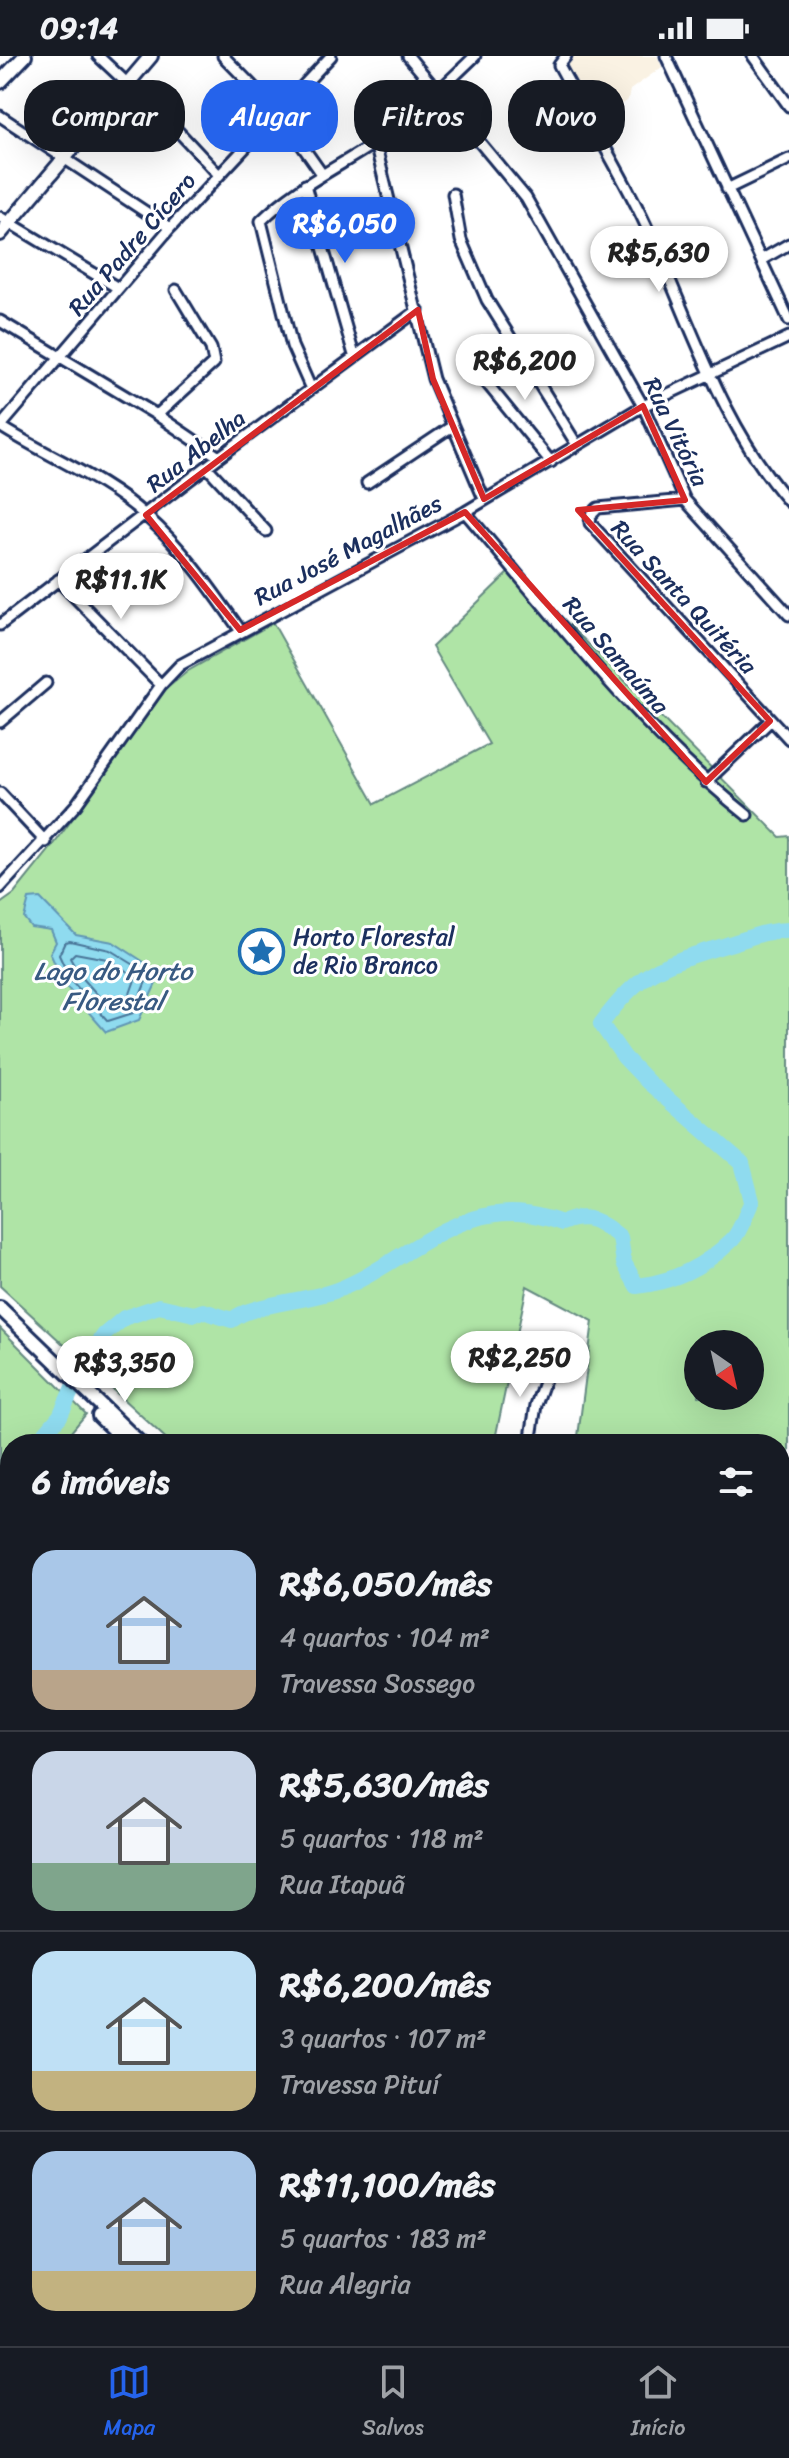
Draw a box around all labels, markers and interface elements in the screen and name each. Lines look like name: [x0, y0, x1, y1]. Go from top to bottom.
text: 09:14: [40, 1, 118, 55]
chip: Comprar: [24, 80, 185, 152]
chip: Alugar: [201, 80, 338, 152]
chip: Filtros: [354, 80, 492, 152]
chip: Novo: [508, 80, 625, 152]
street label: Rua Padre Cícero: [57, 162, 207, 326]
pin: R$6,050: [271, 197, 419, 265]
text: R$6,050: [293, 200, 397, 246]
pin: R$5,630: [585, 226, 733, 294]
text: R$5,630: [608, 229, 710, 275]
pin: R$6,200: [451, 334, 599, 402]
text: R$6,200: [474, 337, 576, 383]
street label: Rua Vitória: [631, 370, 721, 495]
street label: Rua Abelha: [137, 398, 255, 504]
street label: Rua José Magalhães: [246, 483, 450, 617]
street label: Rua Santa Quitéria: [600, 509, 768, 685]
pin: R$11.1K: [47, 553, 195, 621]
text: R$11.1K: [76, 556, 166, 602]
street label: Rua Samaúma: [552, 586, 681, 725]
place label: Horto Florestal de Rio Branco: [293, 916, 456, 986]
place icon: Horto Florestal de Rio Branco: [238, 927, 286, 975]
water label: Lago do Horto Florestal: [34, 948, 194, 1024]
north arrow: [684, 1330, 764, 1410]
map controls: [684, 1330, 764, 1410]
pin: R$2,250: [446, 1331, 594, 1399]
text: R$2,250: [469, 1334, 571, 1380]
pin: R$3,350: [51, 1336, 199, 1404]
text: R$3,350: [74, 1339, 176, 1385]
text: 6 imóveis: [32, 1452, 170, 1512]
icon: filters: [714, 1460, 758, 1504]
text: R$6,050/mês: [280, 1554, 492, 1614]
icon: home: [96, 1582, 192, 1678]
text: 4 quartos · 104 m²: [280, 1614, 490, 1660]
text: Travessa Sossego: [280, 1660, 475, 1706]
text: R$5,630/mês: [280, 1755, 489, 1815]
icon: home: [96, 1783, 192, 1879]
text: 5 quartos · 118 m²: [280, 1815, 484, 1861]
text: Rua Itapuã: [280, 1861, 405, 1907]
text: R$6,200/mês: [280, 1955, 491, 2015]
icon: home: [96, 1983, 192, 2079]
text: 3 quartos · 107 m²: [280, 2015, 487, 2061]
text: Travessa Pituí: [280, 2061, 439, 2107]
text: R$11,100/mês: [280, 2155, 496, 2215]
icon: home: [96, 2183, 192, 2279]
text: 5 quartos · 183 m²: [280, 2215, 487, 2261]
text: Rua Alegria: [280, 2261, 411, 2307]
tab: Mapa: [103, 2360, 155, 2447]
tab: Salvos: [362, 2360, 424, 2447]
tab: Início: [631, 2360, 686, 2447]

